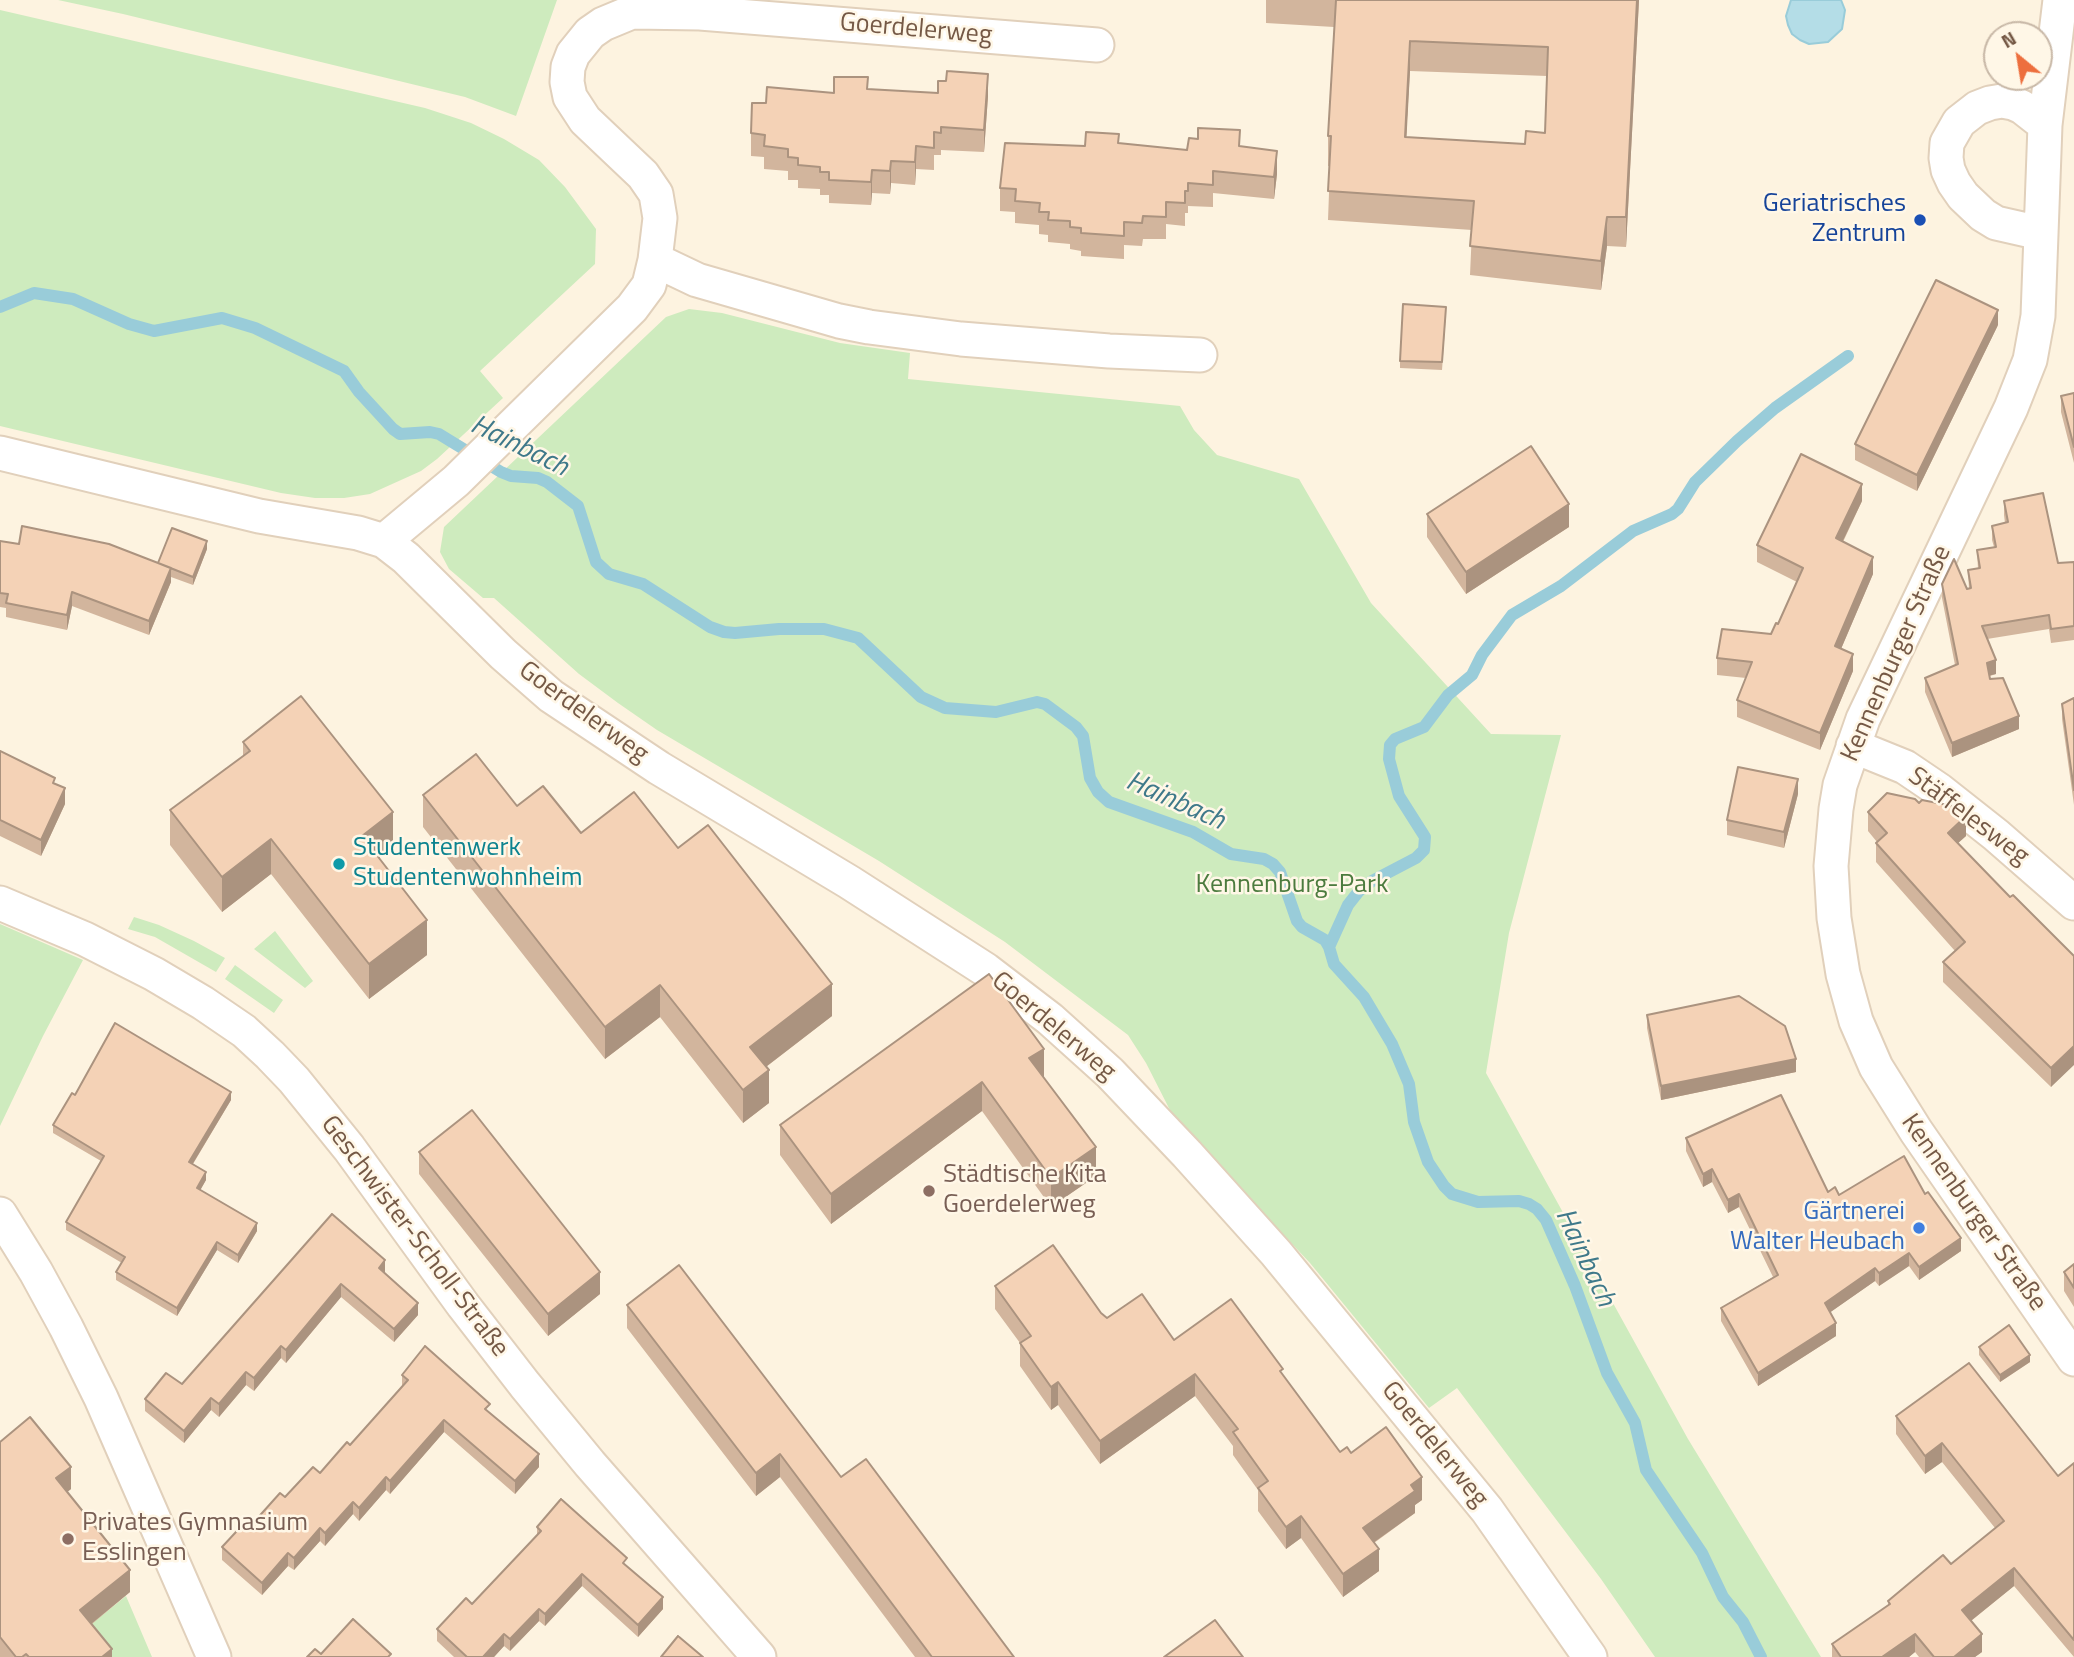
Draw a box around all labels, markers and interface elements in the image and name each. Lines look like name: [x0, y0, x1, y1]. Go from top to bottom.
street label: Goerdelerweg: [839, 8, 993, 52]
north arrow: [1983, 21, 2053, 91]
text: N: [1995, 23, 2021, 55]
place label: Geriatrisches Zentrum: [1763, 189, 1906, 250]
marker: Geriatrisches Zentrum: [1912, 212, 1928, 228]
water label: Hainbach: [465, 409, 573, 485]
street label: Kennenburger Straße: [1835, 541, 1959, 767]
street label: Goerdelerweg: [512, 655, 654, 771]
street label: Stäffelesweg: [1901, 761, 2035, 873]
water label: Hainbach: [1121, 765, 1229, 839]
place label: Studentenwerk Studentenwohnheim: [353, 833, 583, 894]
marker: Studentenwerk Studentenwohnheim: [331, 856, 347, 872]
park label: Kennenburg-Park: [1195, 870, 1389, 902]
street label: Goerdelerweg: [984, 966, 1122, 1088]
street label: Kennenburger Straße: [1893, 1109, 2053, 1317]
street label: Geschwister-Scholl-Straße: [313, 1110, 515, 1364]
place label: Städtische Kita Goerdelerweg: [943, 1160, 1106, 1222]
marker: Städtische Kita Goerdelerweg: [921, 1183, 937, 1199]
place label: Gärtnerei Walter Heubach: [1730, 1197, 1905, 1258]
water label: Hainbach: [1547, 1204, 1621, 1312]
marker: Gärtnerei Walter Heubach: [1911, 1220, 1927, 1236]
street label: Goerdelerweg: [1374, 1376, 1494, 1514]
place label: Privates Gymnasium Esslingen: [82, 1508, 308, 1570]
marker: Privates Gymnasium Esslingen: [60, 1531, 76, 1547]

